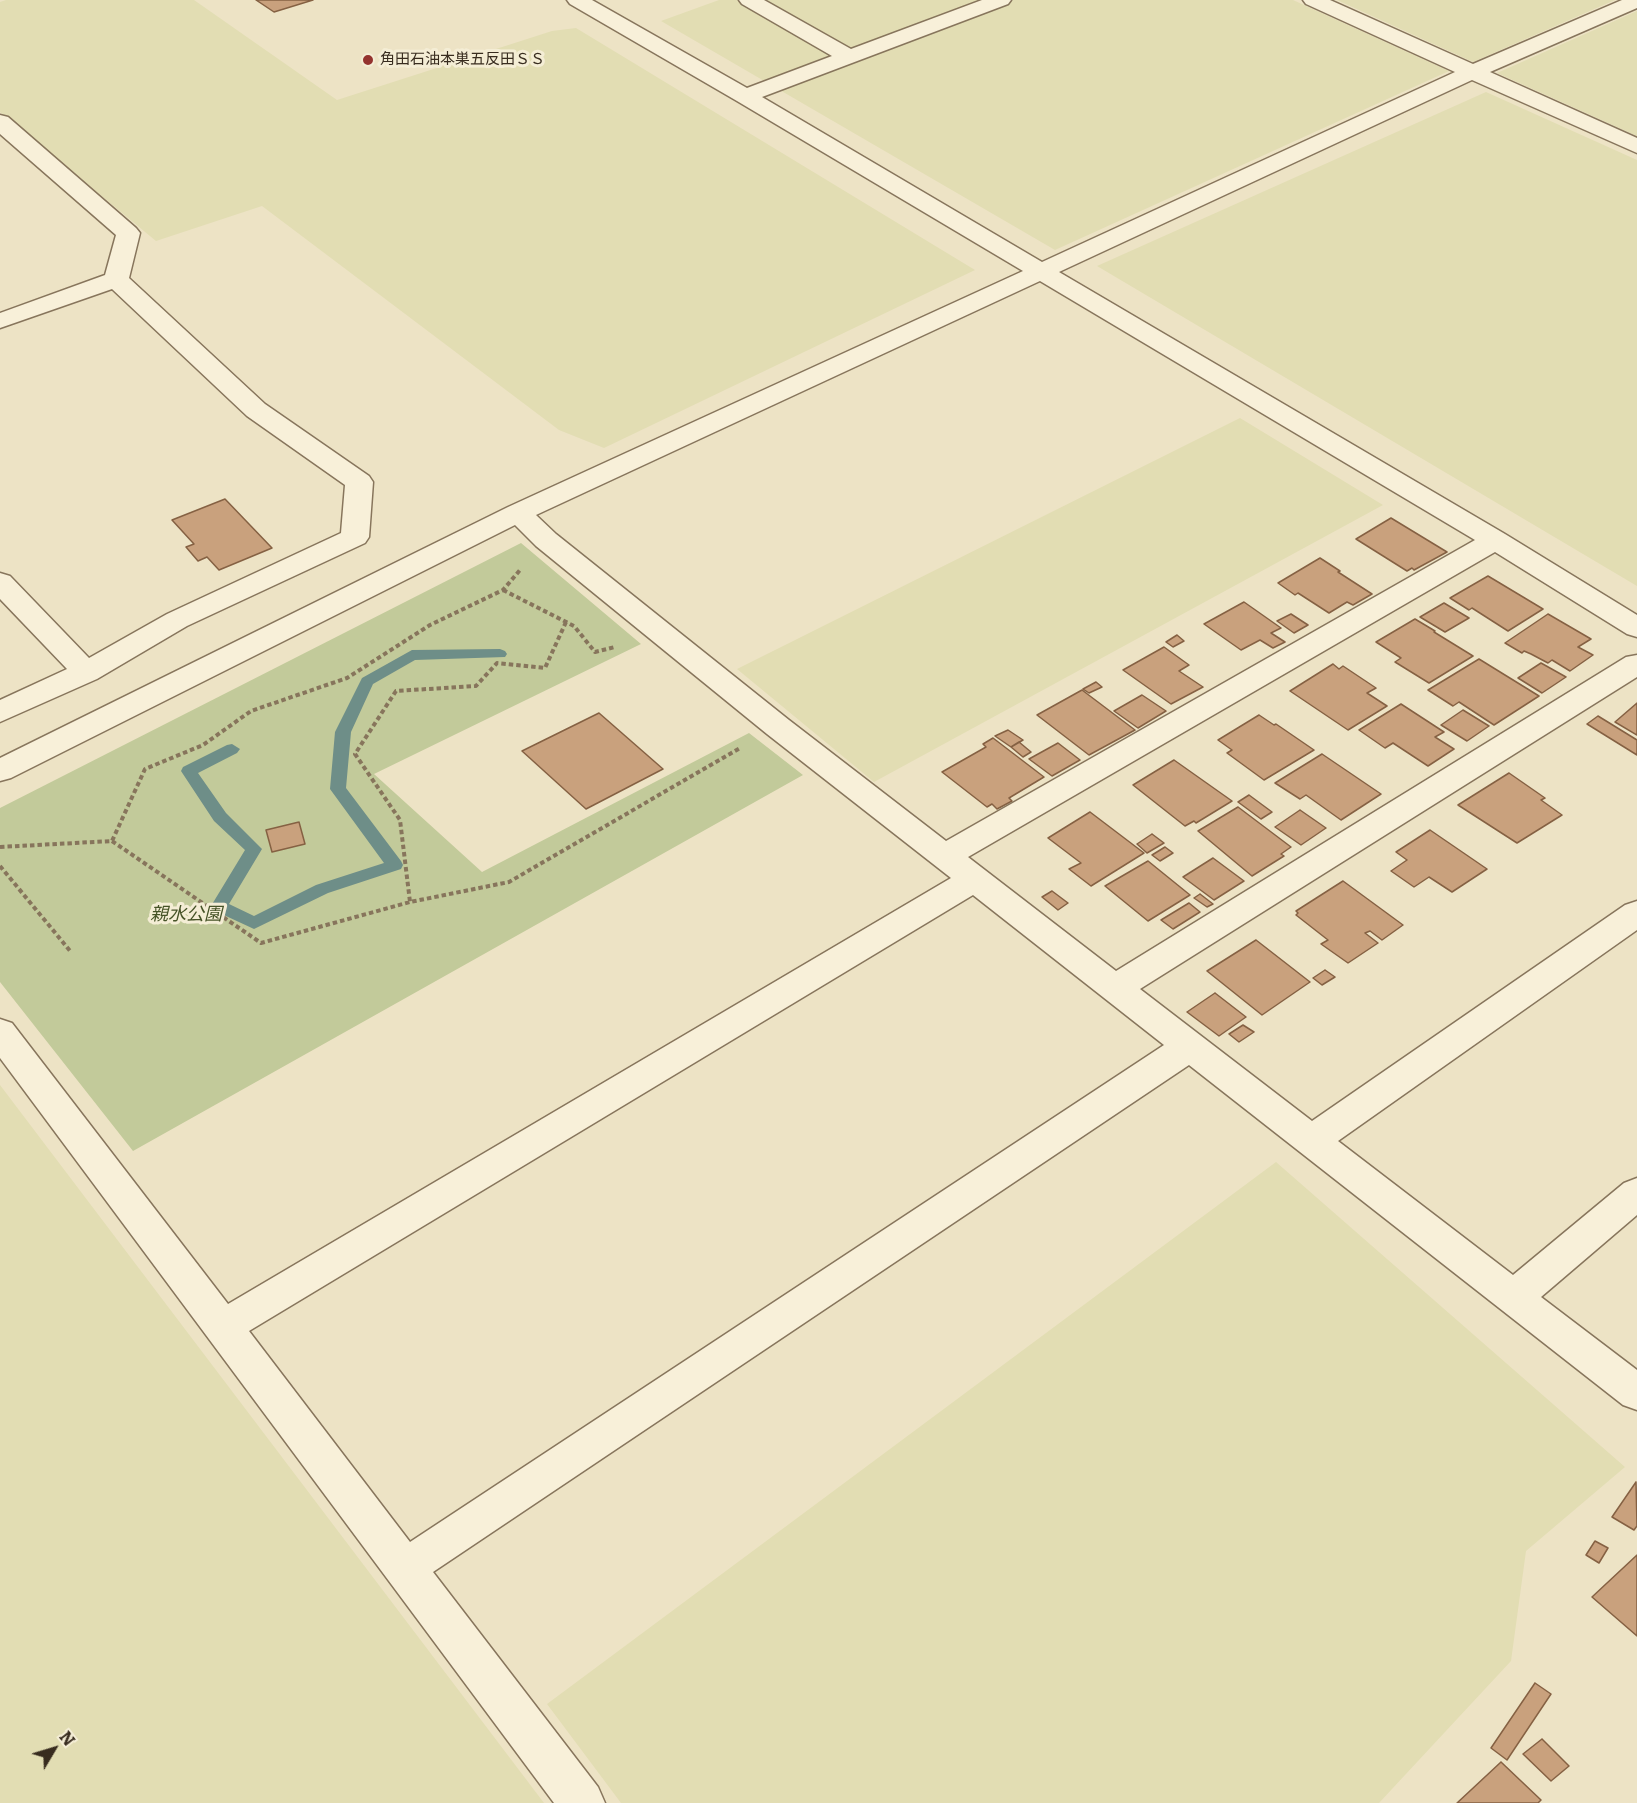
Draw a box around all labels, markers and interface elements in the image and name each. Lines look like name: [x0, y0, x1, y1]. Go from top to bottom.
place label: 角田石油本巣五反田ＳＳ: [380, 51, 545, 69]
marker: 角田石油本巣五反田ＳＳ: [361, 53, 375, 67]
park label: 親水公園: [150, 904, 222, 926]
north arrow: [24, 1719, 84, 1779]
text: N: [55, 1725, 82, 1751]

